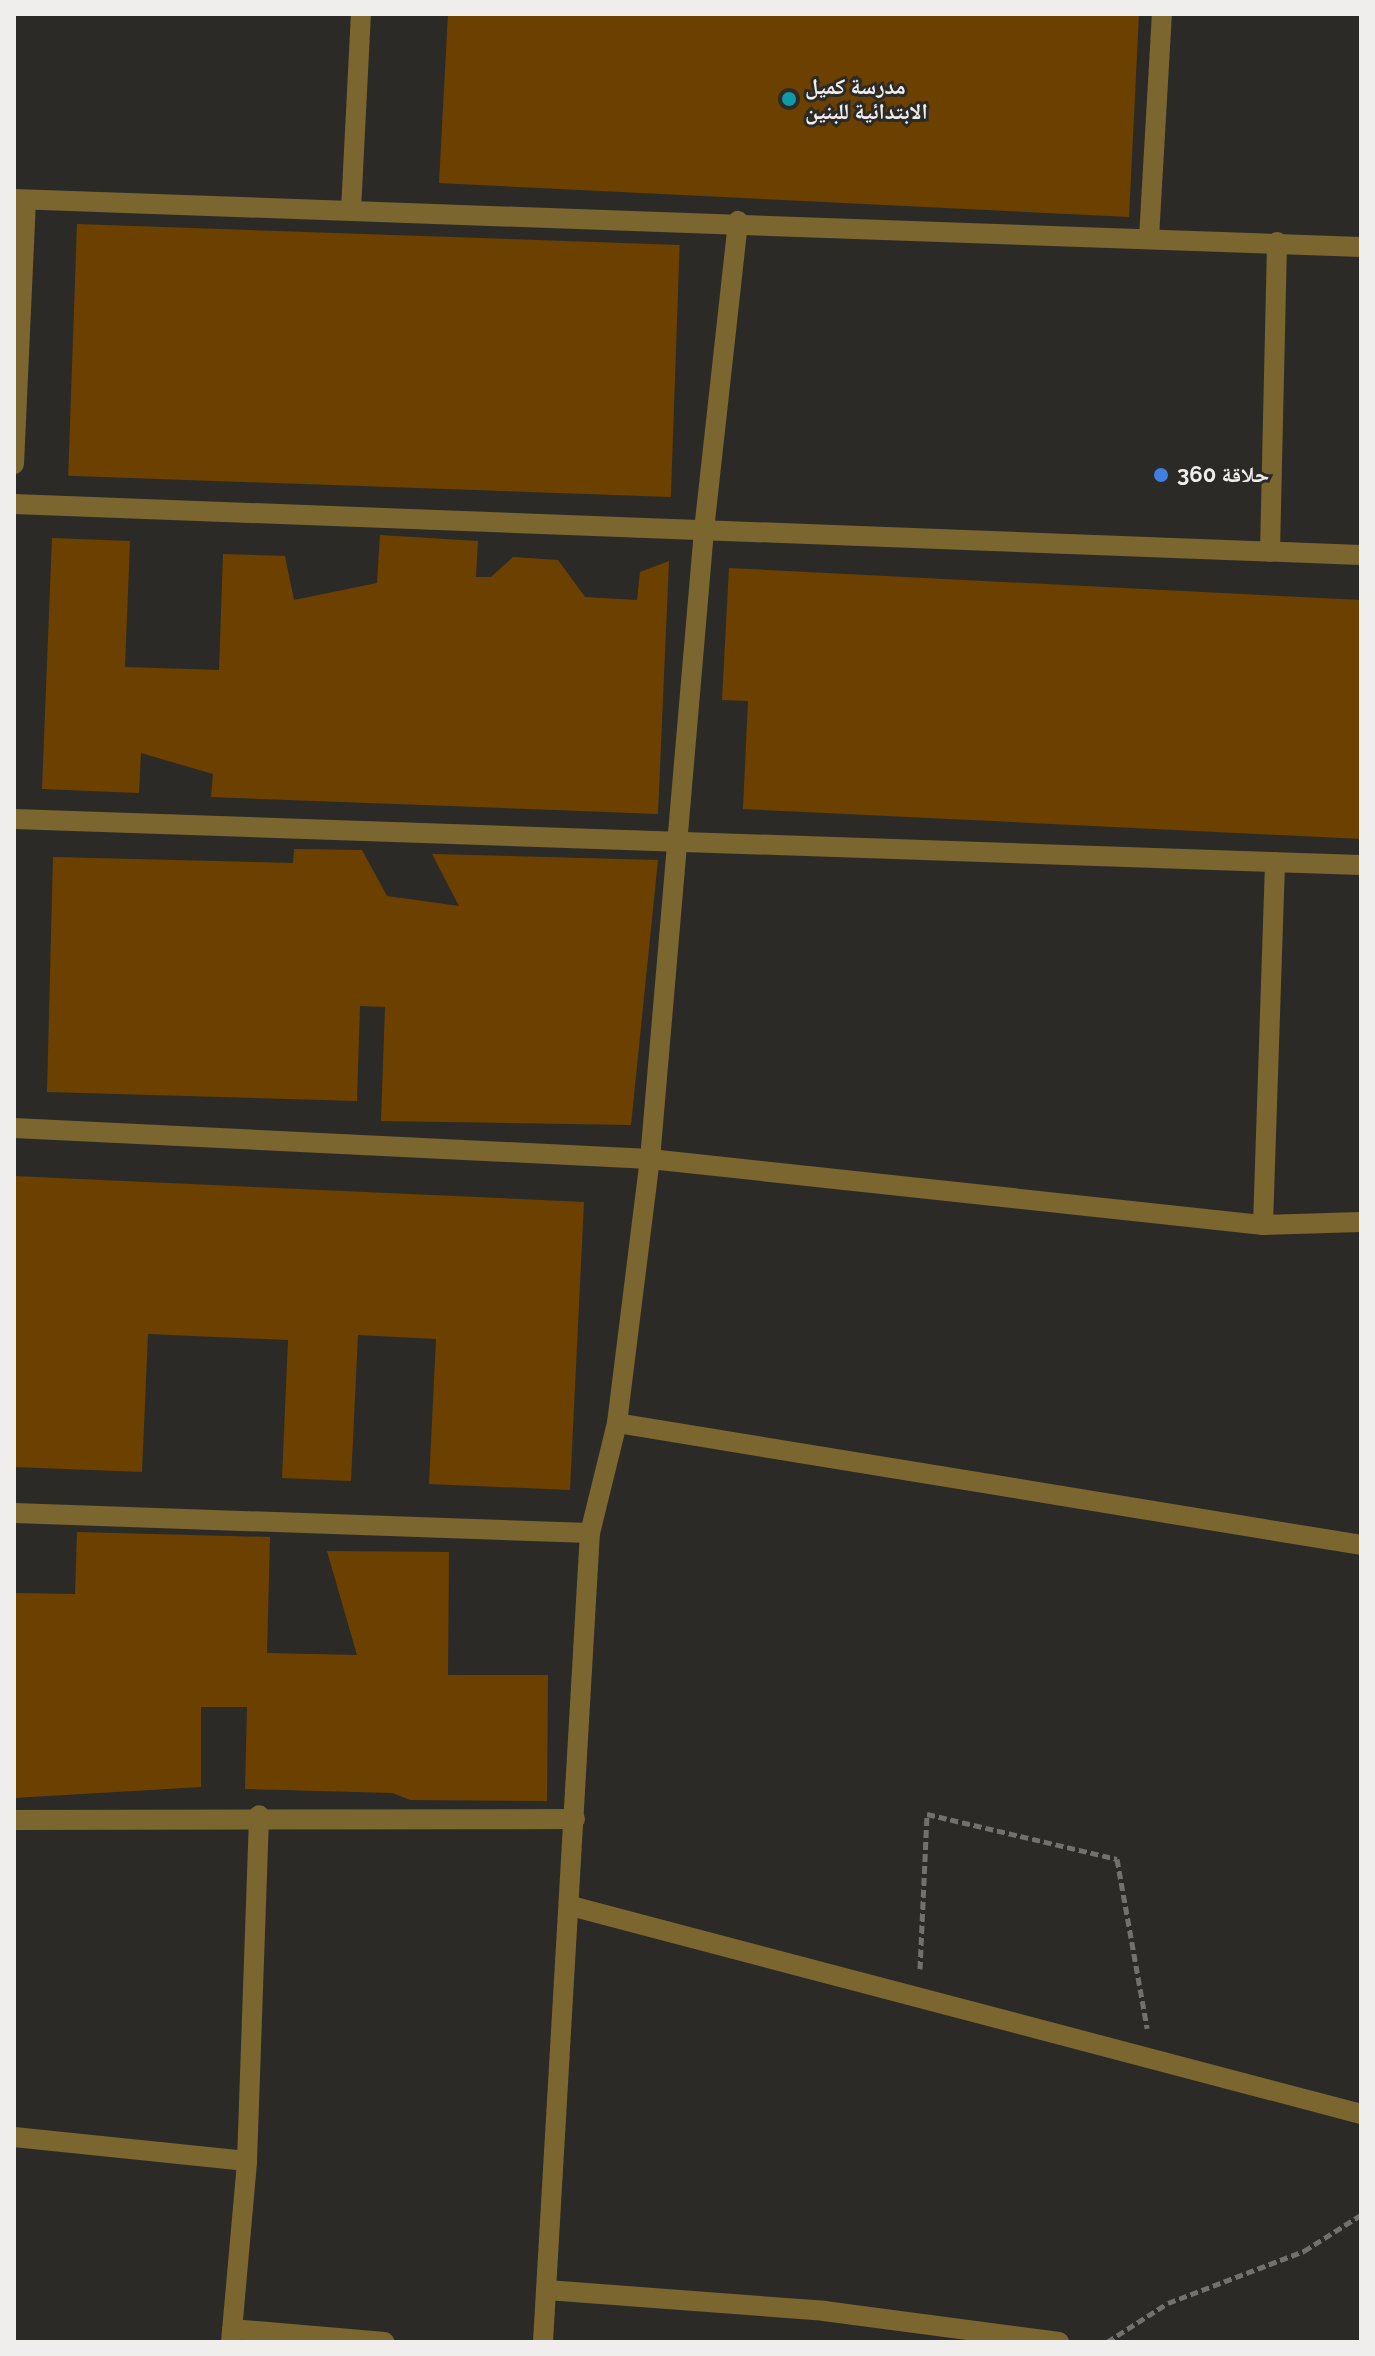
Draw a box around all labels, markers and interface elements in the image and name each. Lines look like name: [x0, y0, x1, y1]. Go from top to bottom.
place label: مدرسة كميل الابتدائية للبنين: [805, 73, 928, 124]
marker: مدرسة كميل الابتدائية للبنين: [780, 90, 798, 108]
place label: حلاقة 360: [1177, 462, 1269, 488]
marker: حلاقة 360: [1152, 466, 1170, 484]

